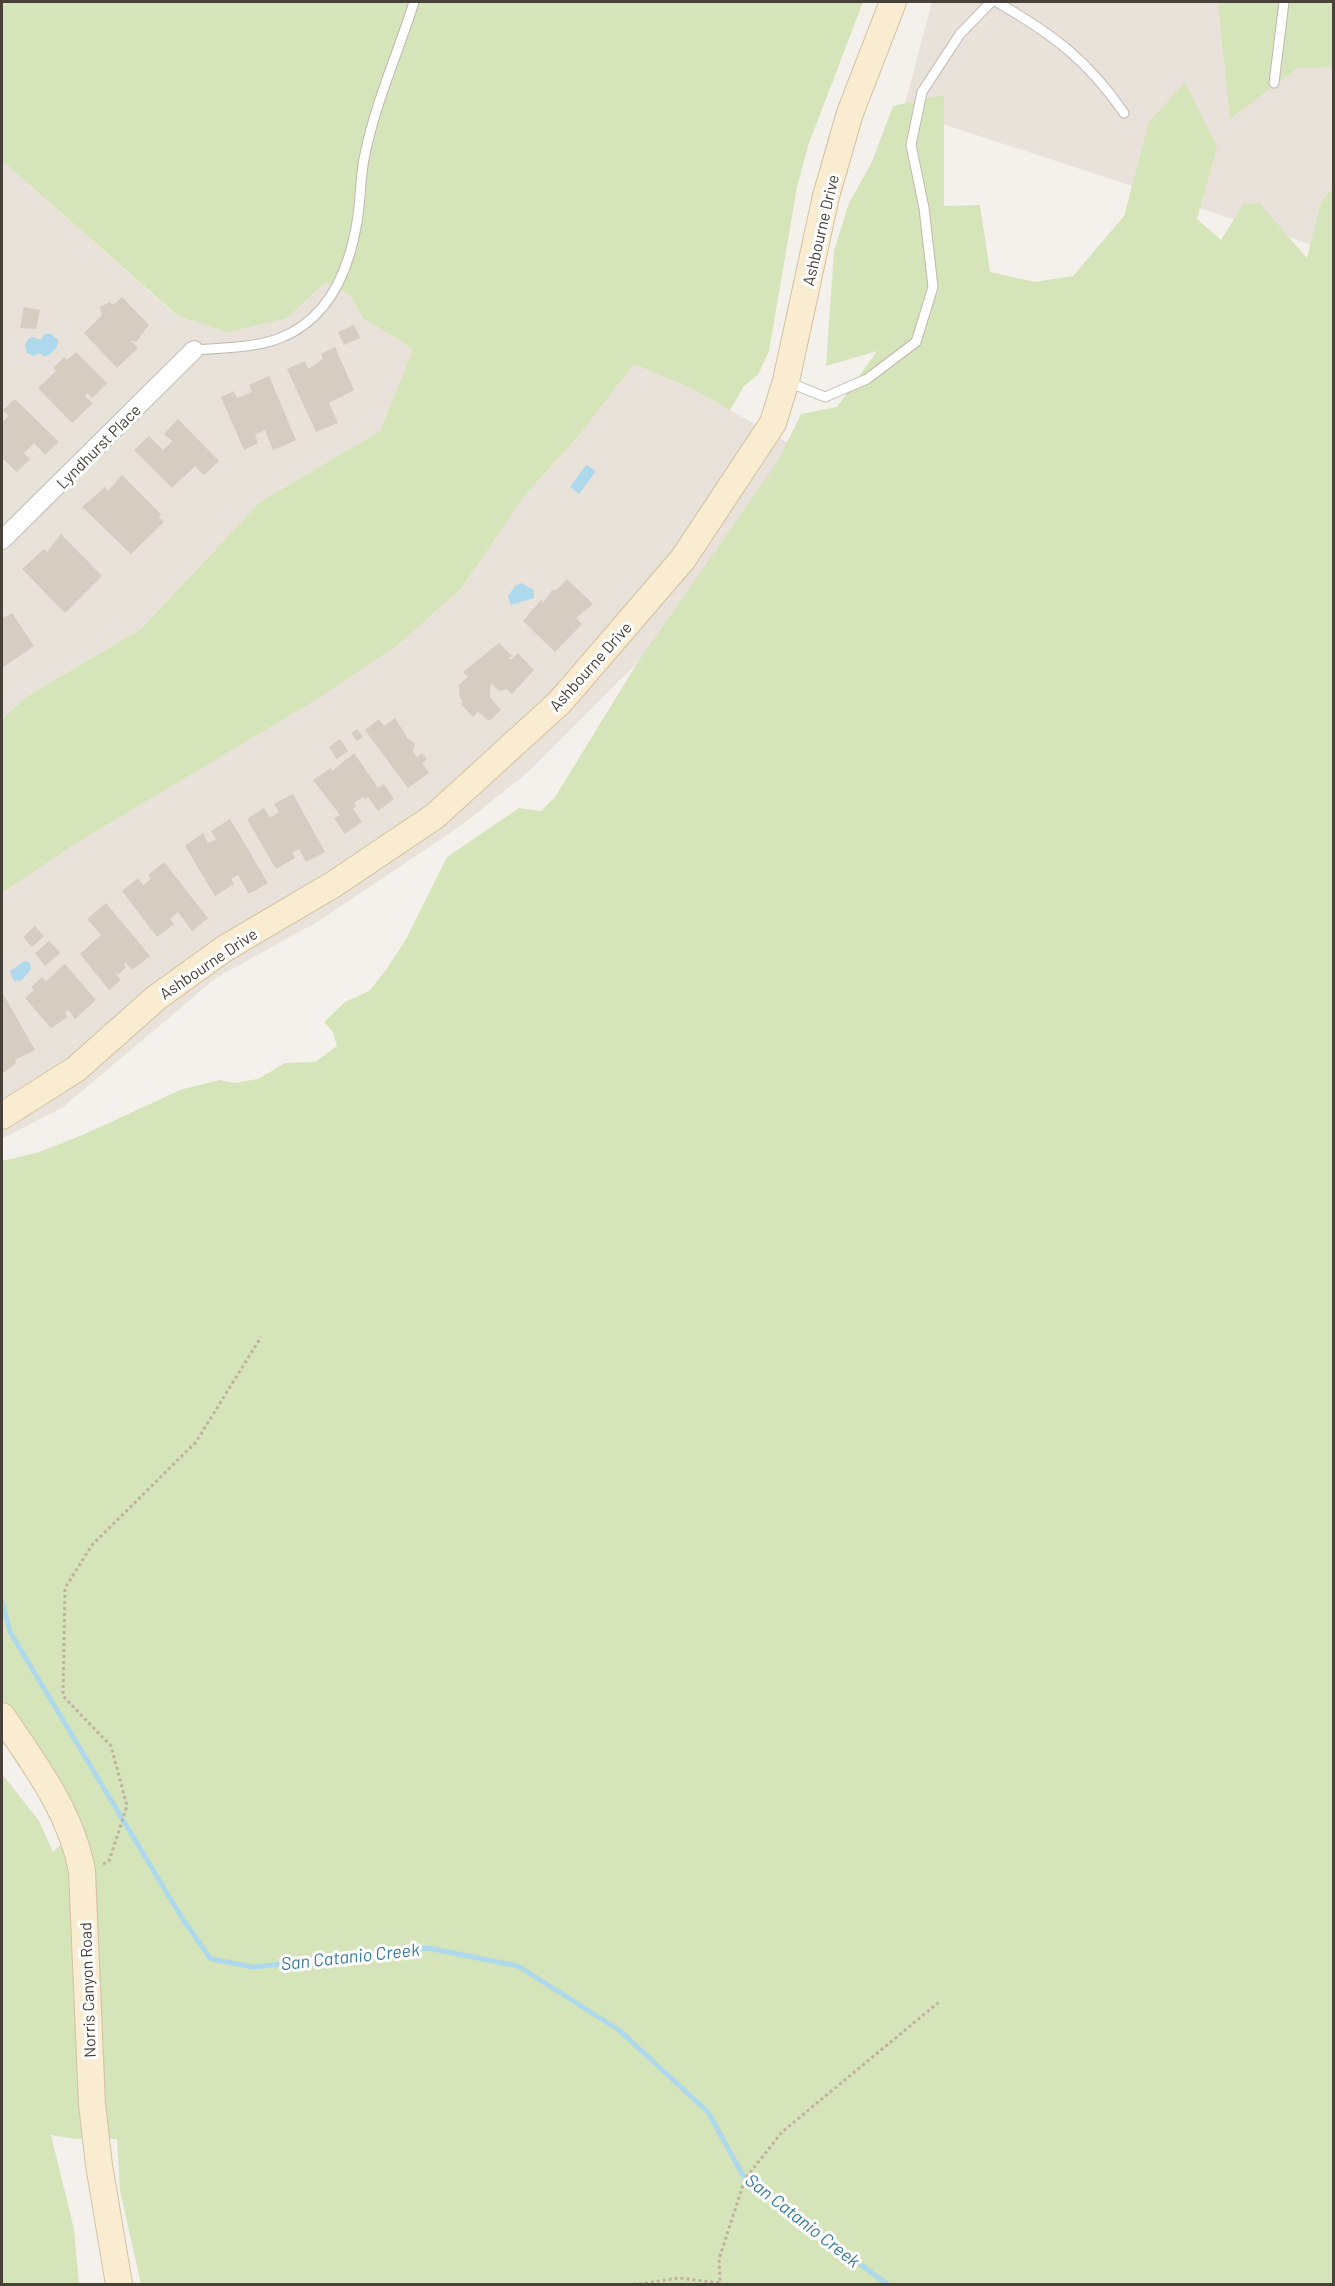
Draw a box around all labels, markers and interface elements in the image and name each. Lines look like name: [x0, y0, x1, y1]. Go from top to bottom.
street label: Ashbourne Drive: [798, 172, 842, 288]
street label: Lyndhurst Place: [52, 400, 144, 492]
street label: Ashbourne Drive: [545, 617, 635, 715]
street label: Ashbourne Drive: [156, 923, 260, 1003]
street label: Norris Canyon Road: [75, 1922, 99, 2058]
water label: San Catanio Creek: [279, 1938, 421, 1974]
water label: San Catanio Creek: [741, 2168, 865, 2272]

